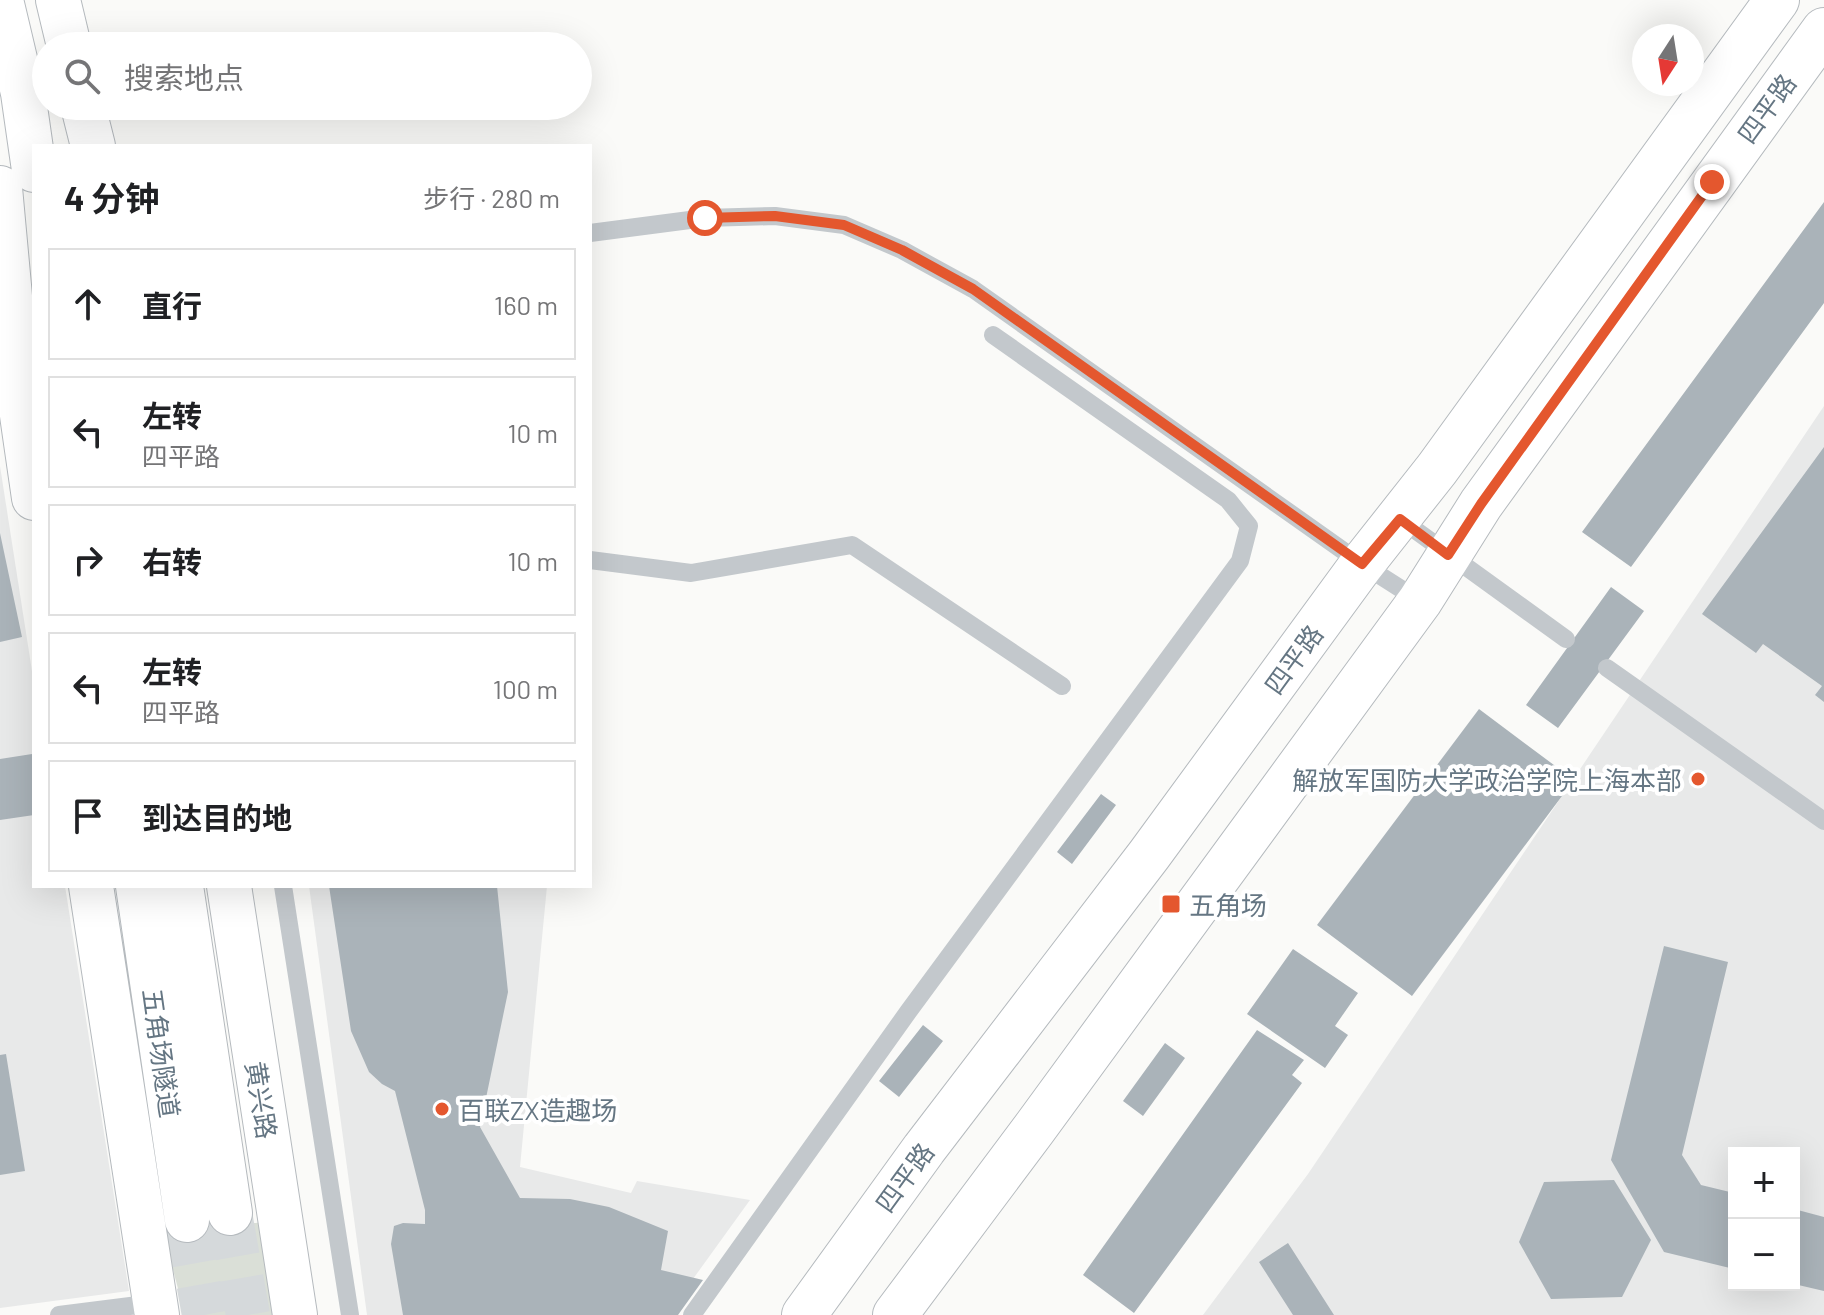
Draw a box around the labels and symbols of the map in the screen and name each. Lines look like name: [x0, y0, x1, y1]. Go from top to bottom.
north arrow: [1632, 24, 1704, 96]
street label: 四平路: [1731, 67, 1801, 149]
route end: [1694, 164, 1730, 200]
route start: [687, 200, 723, 236]
street label: 四平路: [1258, 618, 1328, 700]
place label: 解放军国防大学政治学院上海本部: [1292, 764, 1682, 795]
marker: 解放军国防大学政治学院上海本部: [1689, 770, 1707, 788]
place label: 五角场: [1189, 889, 1267, 920]
marker: 五角场: [1160, 893, 1182, 915]
street label: 五角场隧道: [138, 986, 186, 1120]
street label: 黄兴路: [241, 1059, 283, 1141]
place label: 百联ZX造趣场: [458, 1094, 618, 1125]
marker: 百联ZX造趣场: [433, 1100, 451, 1118]
street label: 四平路: [869, 1136, 939, 1218]

